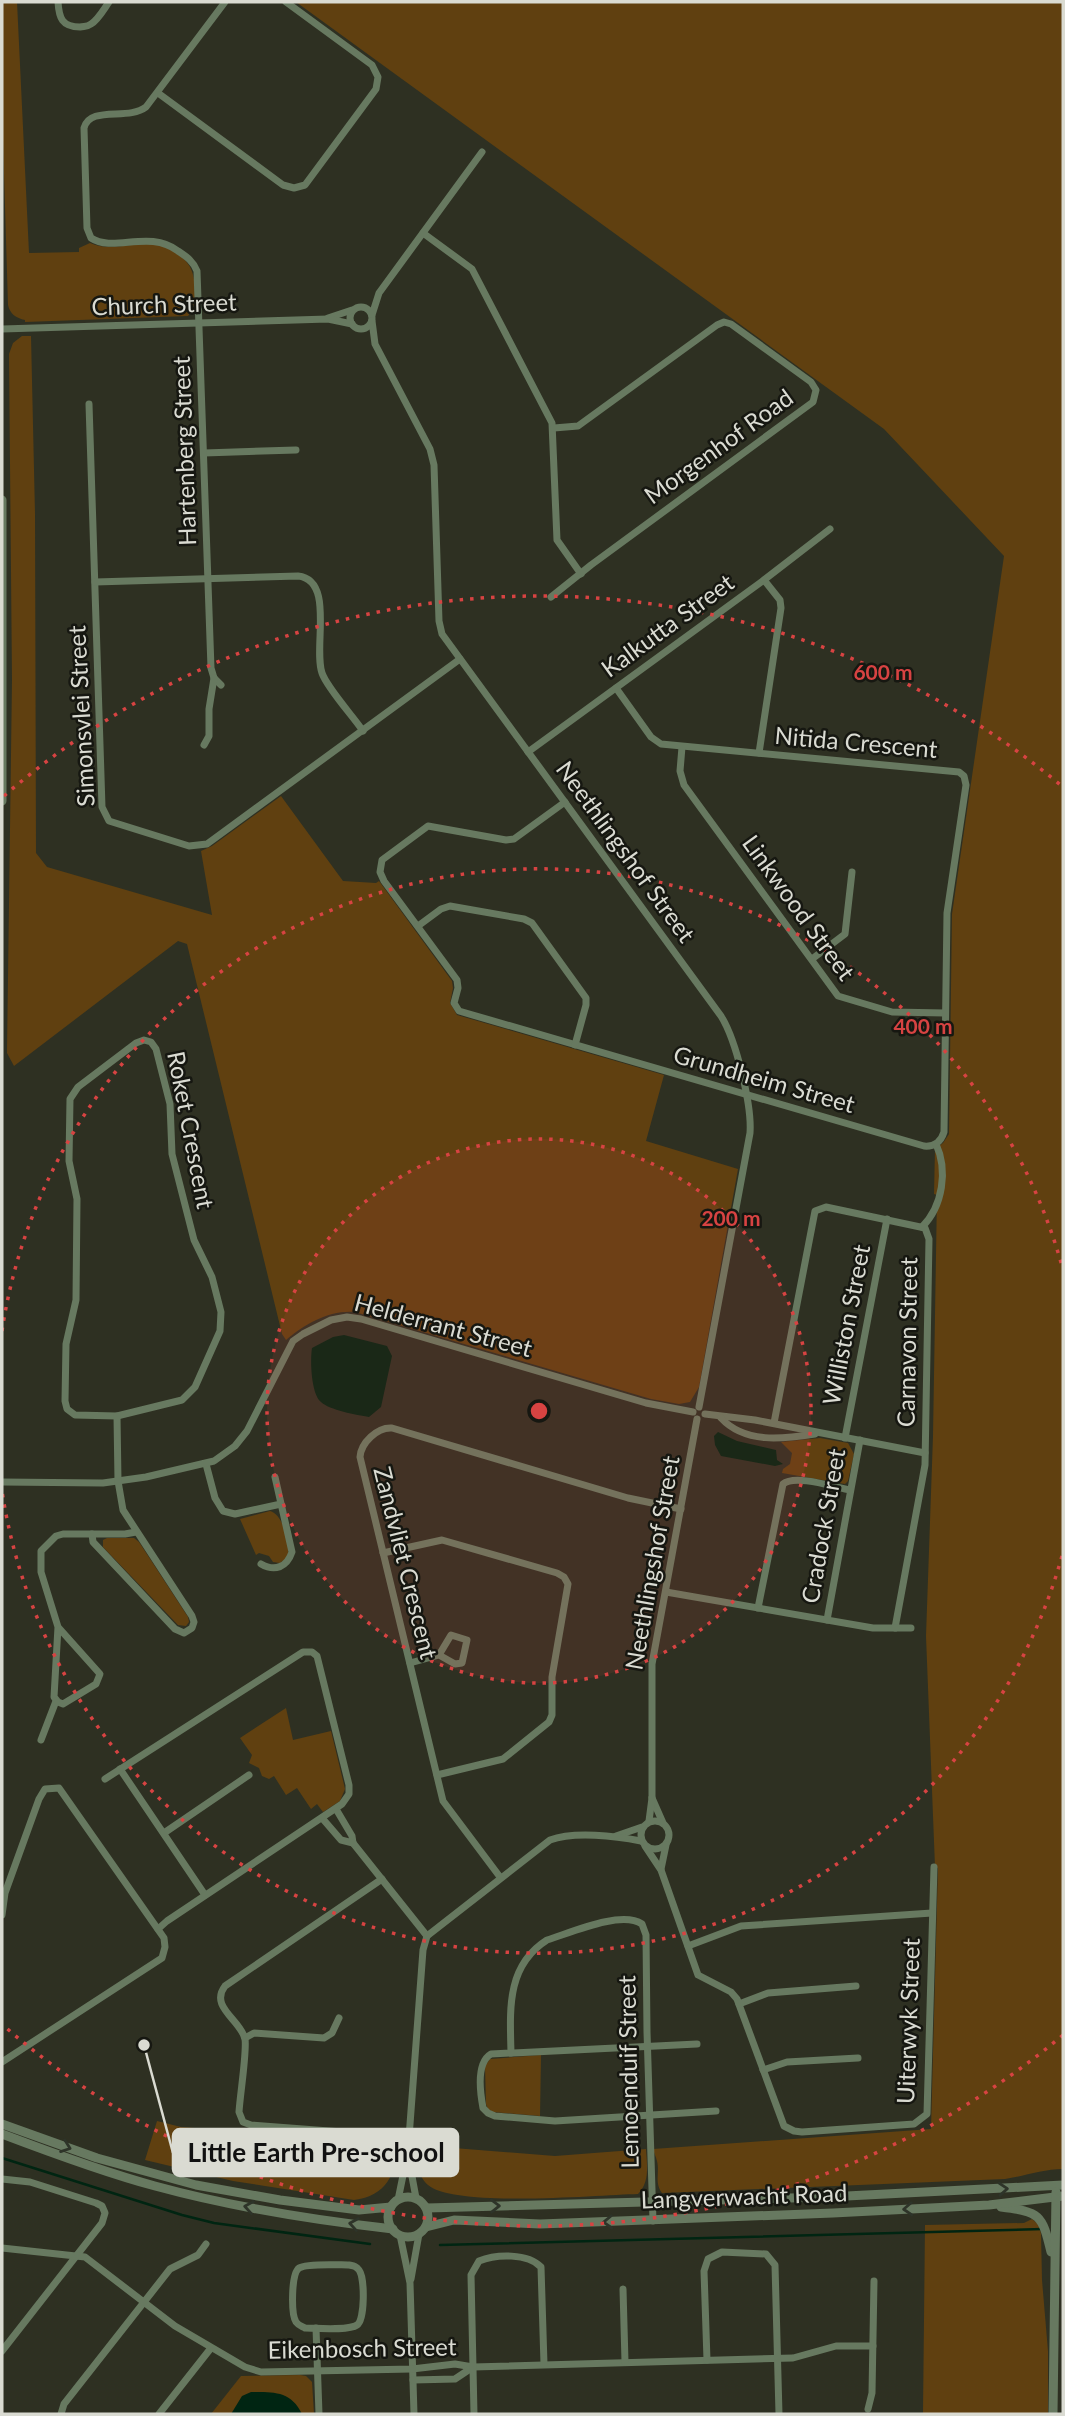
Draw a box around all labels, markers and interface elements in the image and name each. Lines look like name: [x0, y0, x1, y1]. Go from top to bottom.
street label: Church Street: [91, 286, 237, 321]
street label: Hartenberg Street: [166, 355, 201, 546]
street label: Morgenhof Road: [638, 382, 798, 509]
street label: Kalkutta Street: [595, 567, 739, 683]
street label: Simonsvlei Street: [61, 624, 100, 807]
text: 600 m: [853, 659, 913, 684]
street label: Nitida Crescent: [774, 720, 939, 763]
street label: Neethlingshof Street: [551, 755, 702, 948]
street label: Linkwood Street: [737, 829, 862, 986]
text: 400 m: [893, 1013, 953, 1038]
street label: Grundheim Street: [670, 1039, 859, 1118]
street label: Roket Crescent: [162, 1049, 221, 1211]
text: 200 m: [701, 1205, 761, 1230]
street label: Williston Street: [816, 1242, 875, 1407]
street label: Carnavon Street: [891, 1256, 922, 1427]
street label: Helderrant Street: [351, 1287, 536, 1362]
centre of rings: [527, 1399, 551, 1423]
street label: Cradock Street: [795, 1446, 850, 1605]
street label: Neethlingshof Street: [618, 1453, 685, 1672]
street label: Zandvliet Crescent: [369, 1463, 444, 1662]
street label: Uiterwyk Street: [890, 1937, 925, 2104]
street label: Lemoenduif Street: [611, 1975, 644, 2169]
callout: Little Earth Pre-school: [173, 2129, 458, 2176]
text: Little Earth Pre-school: [187, 2136, 445, 2168]
one-way arrow: [60, 2139, 72, 2153]
street label: Langverwacht Road: [640, 2177, 848, 2214]
one-way arrow: [998, 2181, 1009, 2196]
one-way arrow: [490, 2198, 500, 2214]
one-way arrow: [243, 2200, 254, 2215]
one-way arrow: [903, 2202, 914, 2217]
one-way arrow: [602, 2214, 612, 2230]
one-way arrow: [348, 2217, 360, 2232]
street label: Eikenbosch Street: [267, 2331, 457, 2364]

